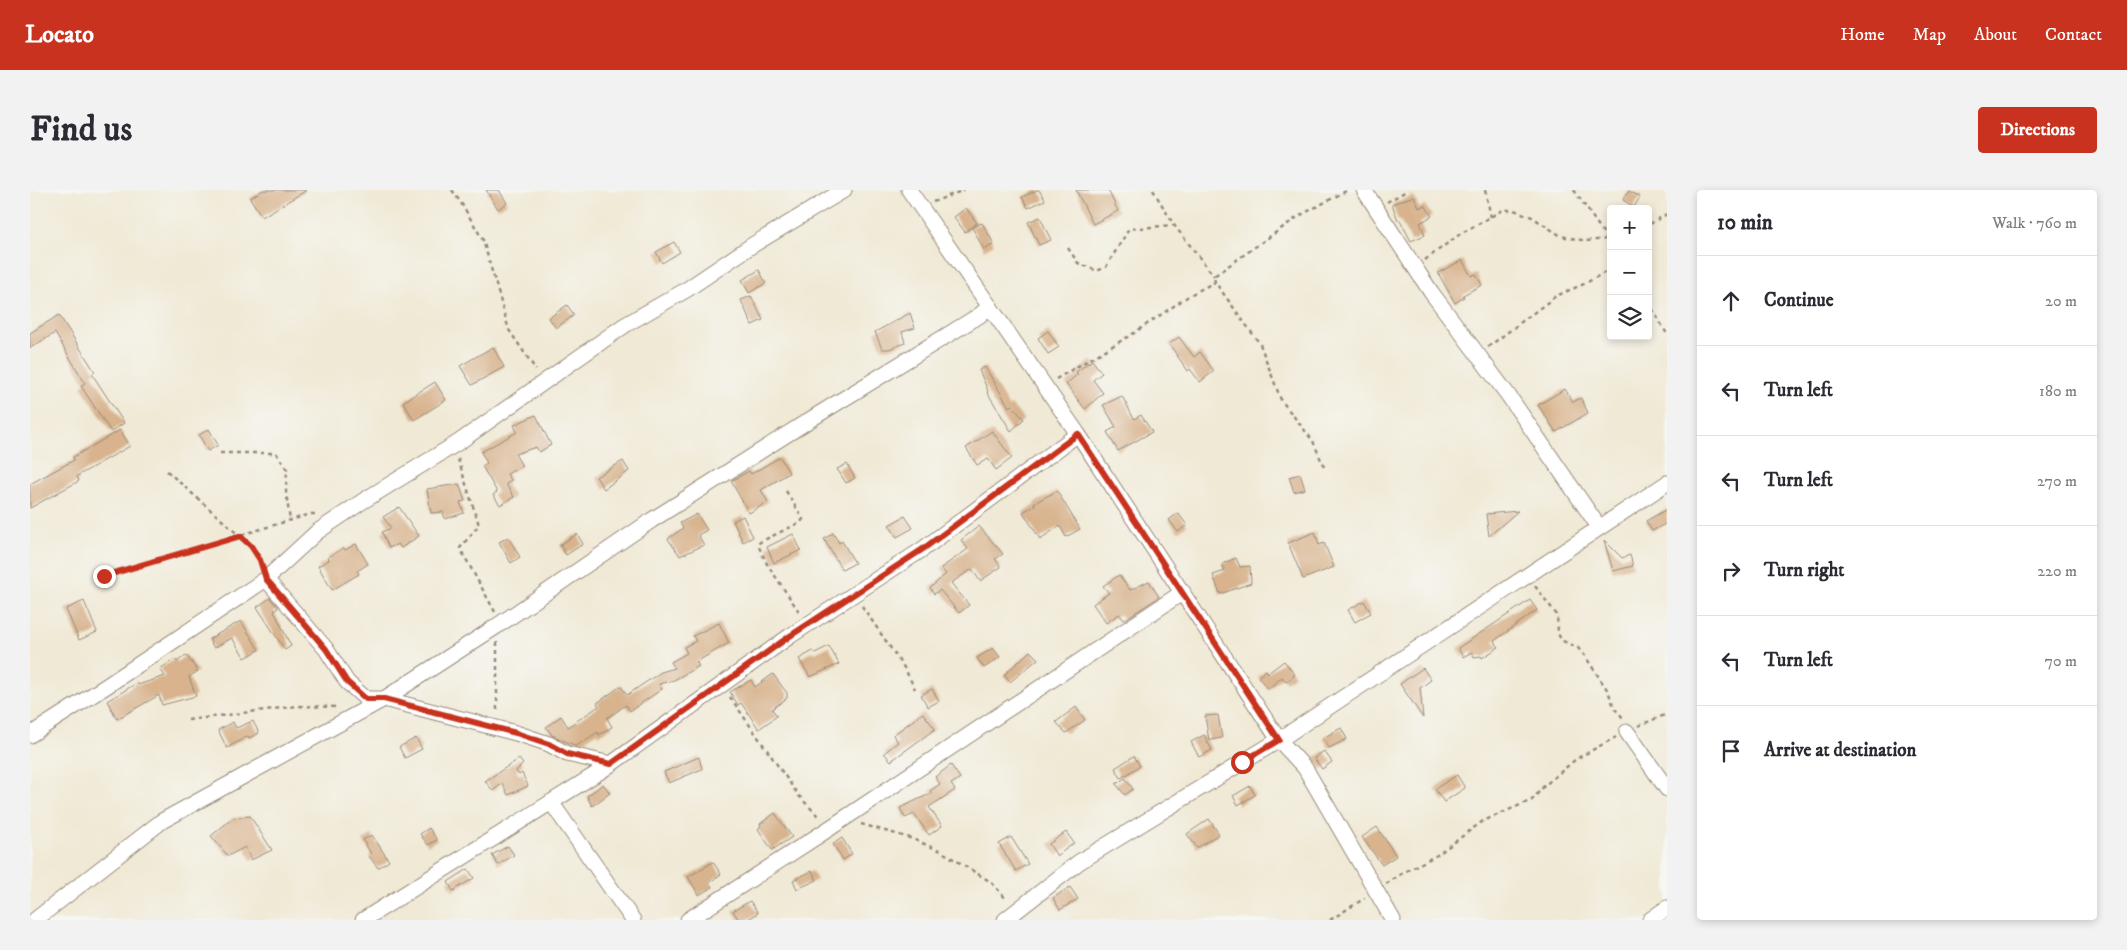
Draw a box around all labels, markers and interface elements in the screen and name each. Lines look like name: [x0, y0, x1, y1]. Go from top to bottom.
text: Locato: [25, 20, 94, 50]
text: Home: [1840, 24, 1885, 46]
text: Map: [1913, 24, 1946, 46]
text: About: [1974, 24, 2017, 46]
text: Contact: [2045, 24, 2102, 46]
button: Directions: [1978, 107, 2097, 153]
text: Find us: [30, 108, 132, 152]
map controls: [1607, 205, 1652, 340]
button: +: [1607, 205, 1652, 250]
text: 10 min: [1717, 210, 1773, 236]
text: Walk · 760 m: [1992, 213, 2077, 233]
button: −: [1607, 250, 1652, 295]
icon: ahead: [1717, 287, 1745, 315]
text: Continue: [1764, 289, 1834, 312]
text: 20 m: [2045, 291, 2077, 311]
button: layers: [1607, 295, 1652, 340]
icon: left: [1717, 377, 1745, 405]
text: Turn left: [1764, 379, 1833, 402]
text: 180 m: [2039, 381, 2077, 401]
icon: left: [1717, 467, 1745, 495]
text: Turn left: [1764, 469, 1833, 492]
text: 270 m: [2037, 471, 2077, 491]
icon: right: [1717, 557, 1745, 585]
text: Turn right: [1764, 559, 1844, 582]
text: 220 m: [2037, 561, 2077, 581]
route end: [93, 565, 116, 588]
icon: left: [1717, 647, 1745, 675]
text: Turn left: [1764, 649, 1833, 672]
text: 70 m: [2045, 651, 2077, 671]
icon: arrive: [1717, 737, 1745, 765]
text: Arrive at destination: [1764, 739, 1916, 762]
route start: [1231, 751, 1254, 774]

